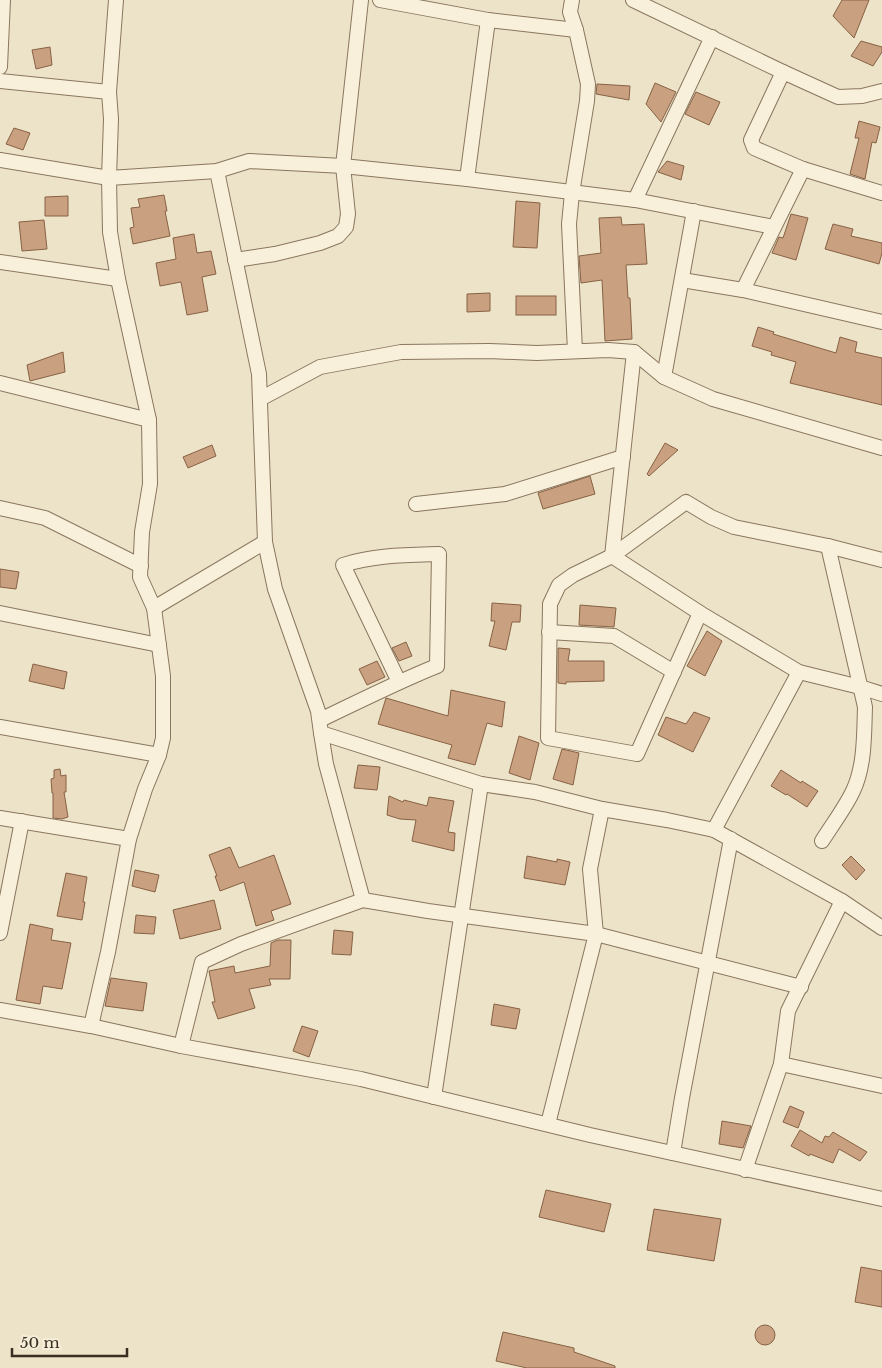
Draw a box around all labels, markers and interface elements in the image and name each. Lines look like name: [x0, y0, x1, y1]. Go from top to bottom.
scale bar: [12, 1326, 128, 1358]
text: 50 m: [20, 1333, 60, 1352]

